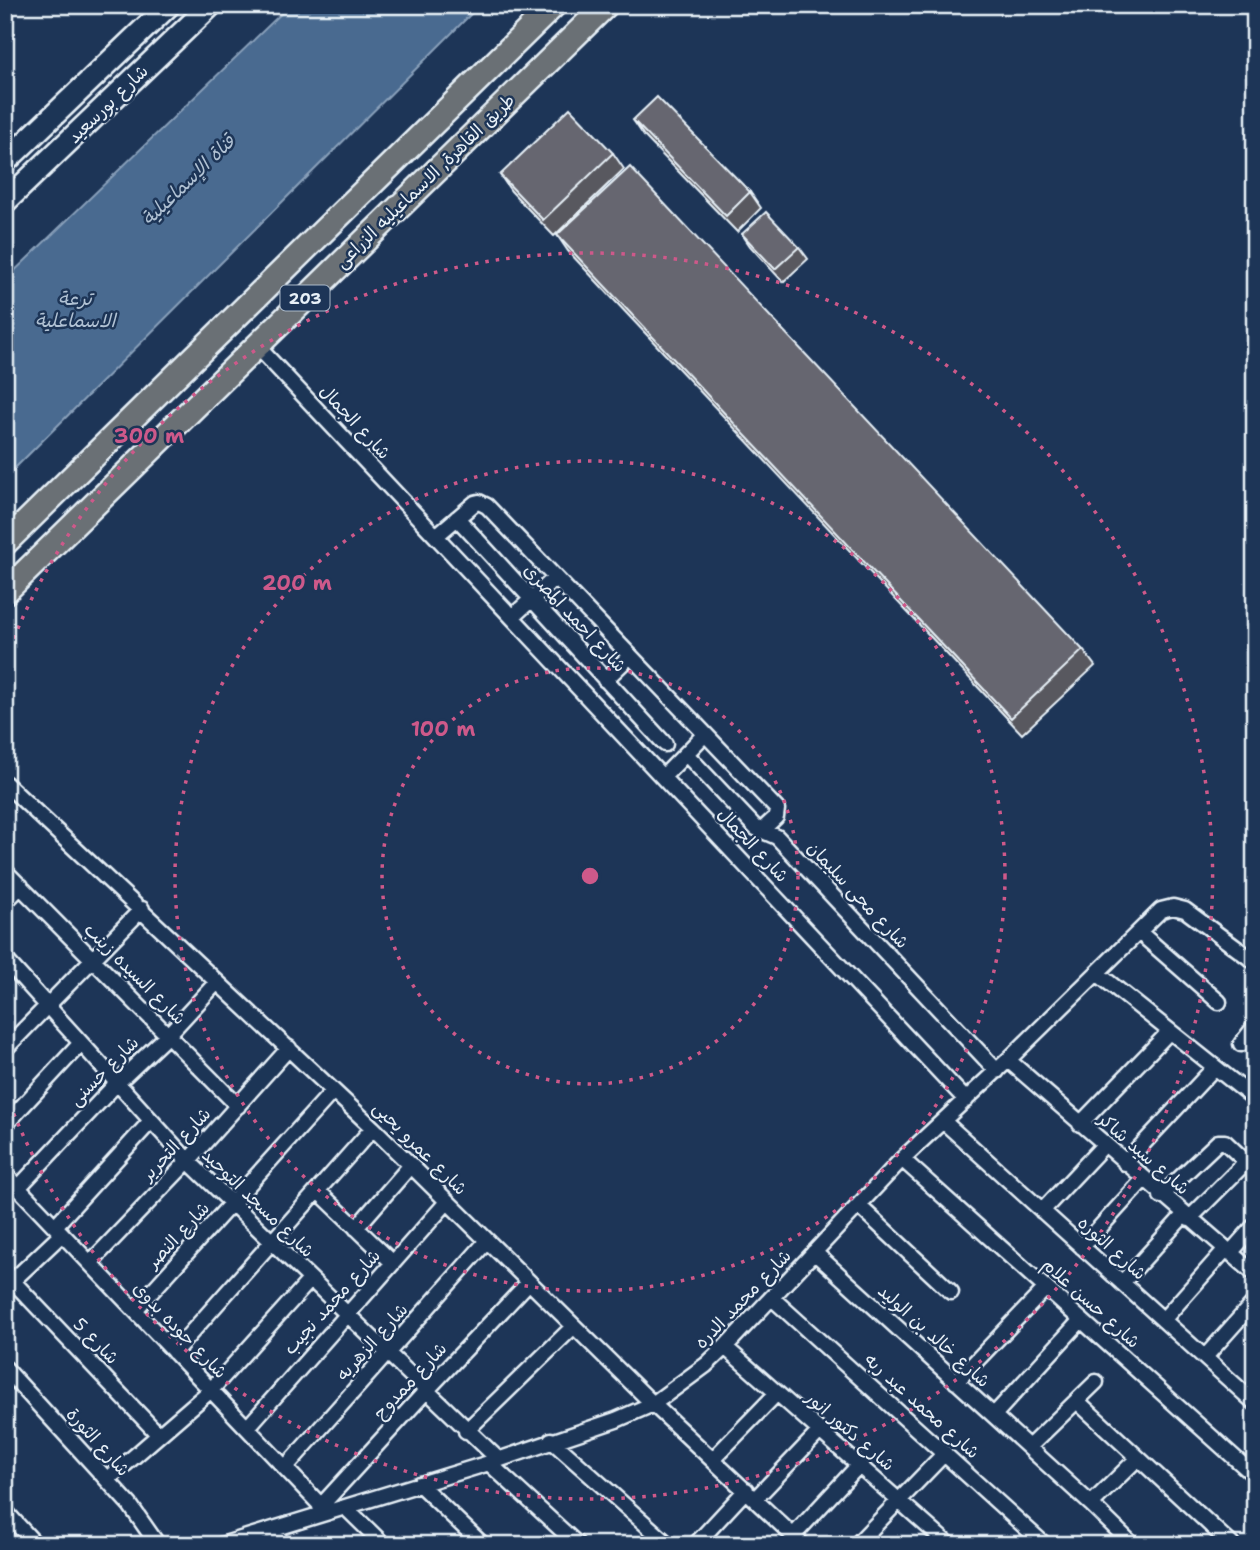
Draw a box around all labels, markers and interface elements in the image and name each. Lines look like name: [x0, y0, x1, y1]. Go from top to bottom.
street label: شارع بورسعيد: [63, 59, 153, 149]
street label: طريق القاهرة, الاسماعيليه الزراعى: [330, 88, 520, 274]
water label: قناة الإسماعيلية: [136, 128, 242, 231]
water label: ترعة الاسماعلية: [35, 286, 117, 333]
road number: 203: [280, 286, 330, 310]
street label: شارع الجمال: [314, 379, 396, 465]
text: 300 m: [114, 422, 184, 450]
street label: شارع احمد المصرى: [518, 559, 632, 677]
text: 200 m: [262, 569, 332, 597]
text: 100 m: [411, 715, 475, 743]
street label: شارع الجمال: [712, 802, 794, 888]
street label: شارع محى سليمان: [802, 836, 914, 954]
centre of rings: [578, 864, 602, 888]
street label: شارع السيده زينب: [79, 918, 191, 1030]
street label: شارع حسنى: [64, 1031, 144, 1111]
street label: شارع عمرو يحيى: [368, 1096, 472, 1200]
street label: شارع التحرير: [135, 1102, 216, 1187]
street label: شارع سيد شاكر: [1092, 1106, 1195, 1200]
street label: شارع مسجد التوحيد: [197, 1143, 319, 1263]
street label: شارع النصر: [140, 1197, 215, 1275]
street label: شارع الثوره: [1073, 1211, 1151, 1285]
street label: شارع محمد نجيب: [278, 1244, 386, 1360]
street label: شارع محمد الدره: [689, 1244, 797, 1354]
street label: شارع حسن علام: [1036, 1253, 1145, 1355]
street label: شارع جوده بدوى: [128, 1276, 232, 1384]
street label: شارع خالد بن الوليد: [873, 1279, 995, 1393]
street label: شارع الزهريه: [331, 1298, 413, 1386]
street label: شارع 5: [68, 1312, 124, 1370]
street label: شارع ممدوح: [368, 1337, 452, 1425]
street label: شارع محمد عبد ربه: [859, 1348, 985, 1464]
street label: شارع دكتور انور: [799, 1385, 900, 1476]
street label: شارع الثورة: [61, 1403, 135, 1481]

